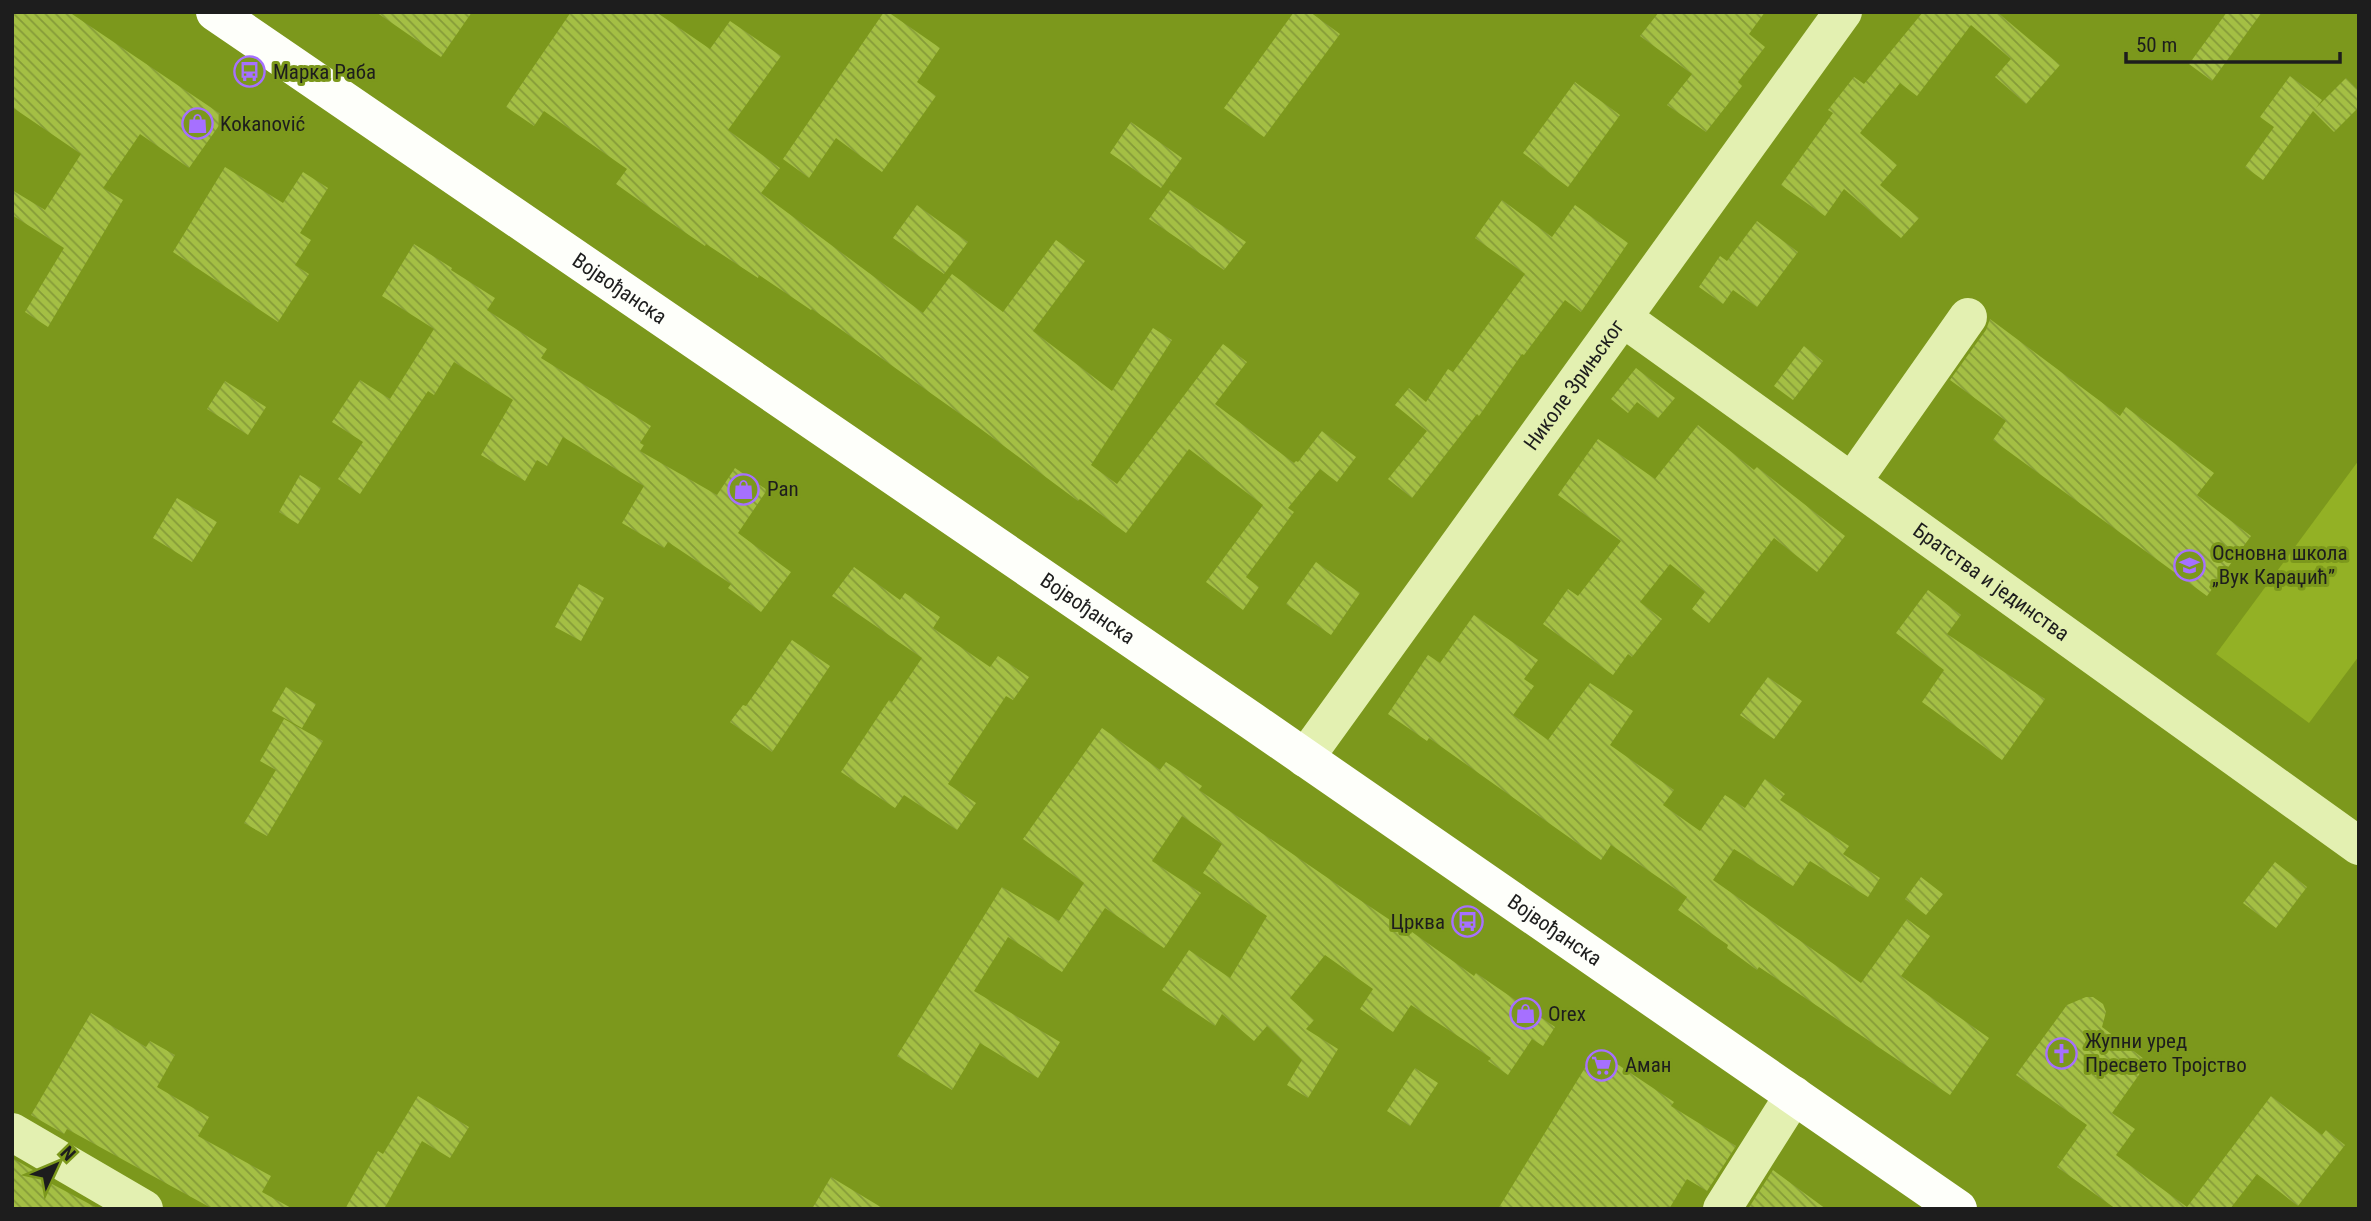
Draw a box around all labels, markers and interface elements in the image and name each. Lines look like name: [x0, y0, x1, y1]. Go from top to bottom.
scale bar: [2126, 21, 2340, 65]
text: 50 m: [2136, 33, 2177, 57]
bus stop icon: Марка Раба: [233, 55, 267, 89]
place label: Марка Раба: [273, 60, 376, 84]
shop icon: Kokanović: [180, 107, 214, 141]
place label: Kokanović: [220, 112, 305, 136]
street label: Војвођанска: [568, 248, 671, 329]
street label: Николе Зрињског: [1519, 315, 1629, 455]
shop icon: Pan: [727, 472, 761, 506]
place label: Pan: [767, 477, 799, 501]
street label: Братства и јединства: [1908, 518, 2074, 646]
place label: Основна школа „Вук Караџић”: [2212, 541, 2348, 589]
school or university icon: Основна школа „Вук Караџић”: [2172, 548, 2206, 582]
street label: Војвођанска: [1036, 568, 1139, 649]
street label: Војвођанска: [1503, 889, 1606, 971]
bus stop icon: Црква: [1451, 905, 1485, 939]
place label: Црква: [1390, 910, 1445, 934]
shop icon: Orex: [1508, 997, 1542, 1031]
place label: Orex: [1548, 1002, 1586, 1026]
place label: Жупни уред Пресвето Тројство: [2085, 1029, 2247, 1077]
church icon: Жупни уред Пресвето Тројство: [2045, 1036, 2079, 1070]
supermarket icon: Аман: [1585, 1048, 1619, 1082]
place label: Аман: [1625, 1053, 1671, 1077]
north arrow: [21, 1130, 91, 1200]
text: N: [56, 1141, 80, 1166]

